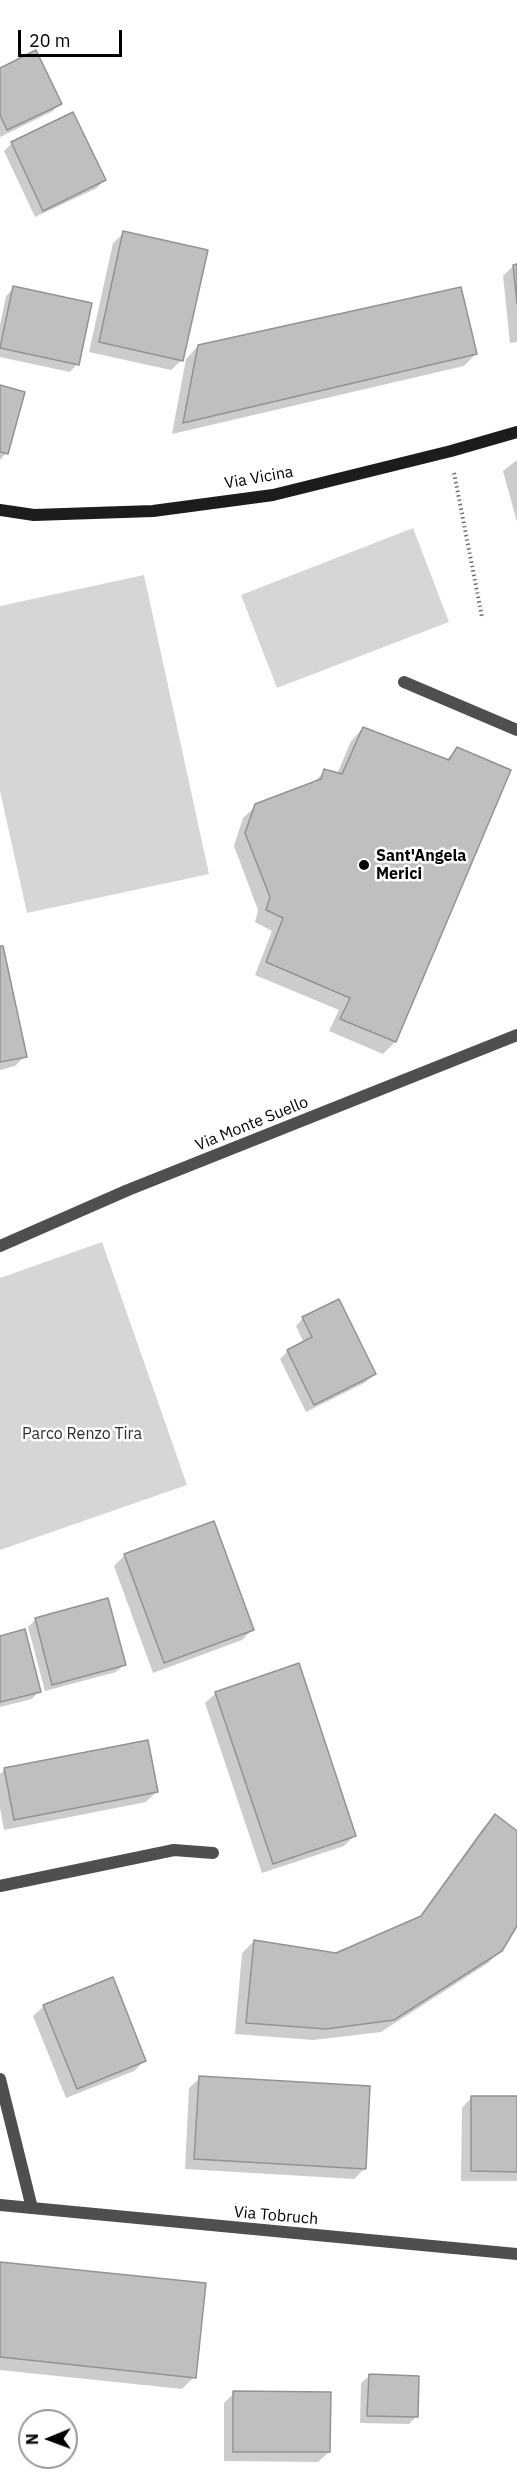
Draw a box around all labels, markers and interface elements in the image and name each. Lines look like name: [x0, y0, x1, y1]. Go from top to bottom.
scale bar: [21, 18, 124, 56]
text: 20 m: [29, 29, 71, 52]
street label: Via Vicina: [223, 463, 295, 493]
place label: Sant'Angela Merici: [376, 846, 466, 884]
marker: Sant'Angela Merici: [357, 858, 371, 872]
street label: Via Monte Suello: [193, 1093, 311, 1155]
park label: Parco Renzo Tira: [22, 1424, 142, 1444]
street label: Via Tobruch: [233, 2203, 319, 2229]
north arrow: [18, 2409, 78, 2469]
text: N: [22, 2433, 42, 2445]

